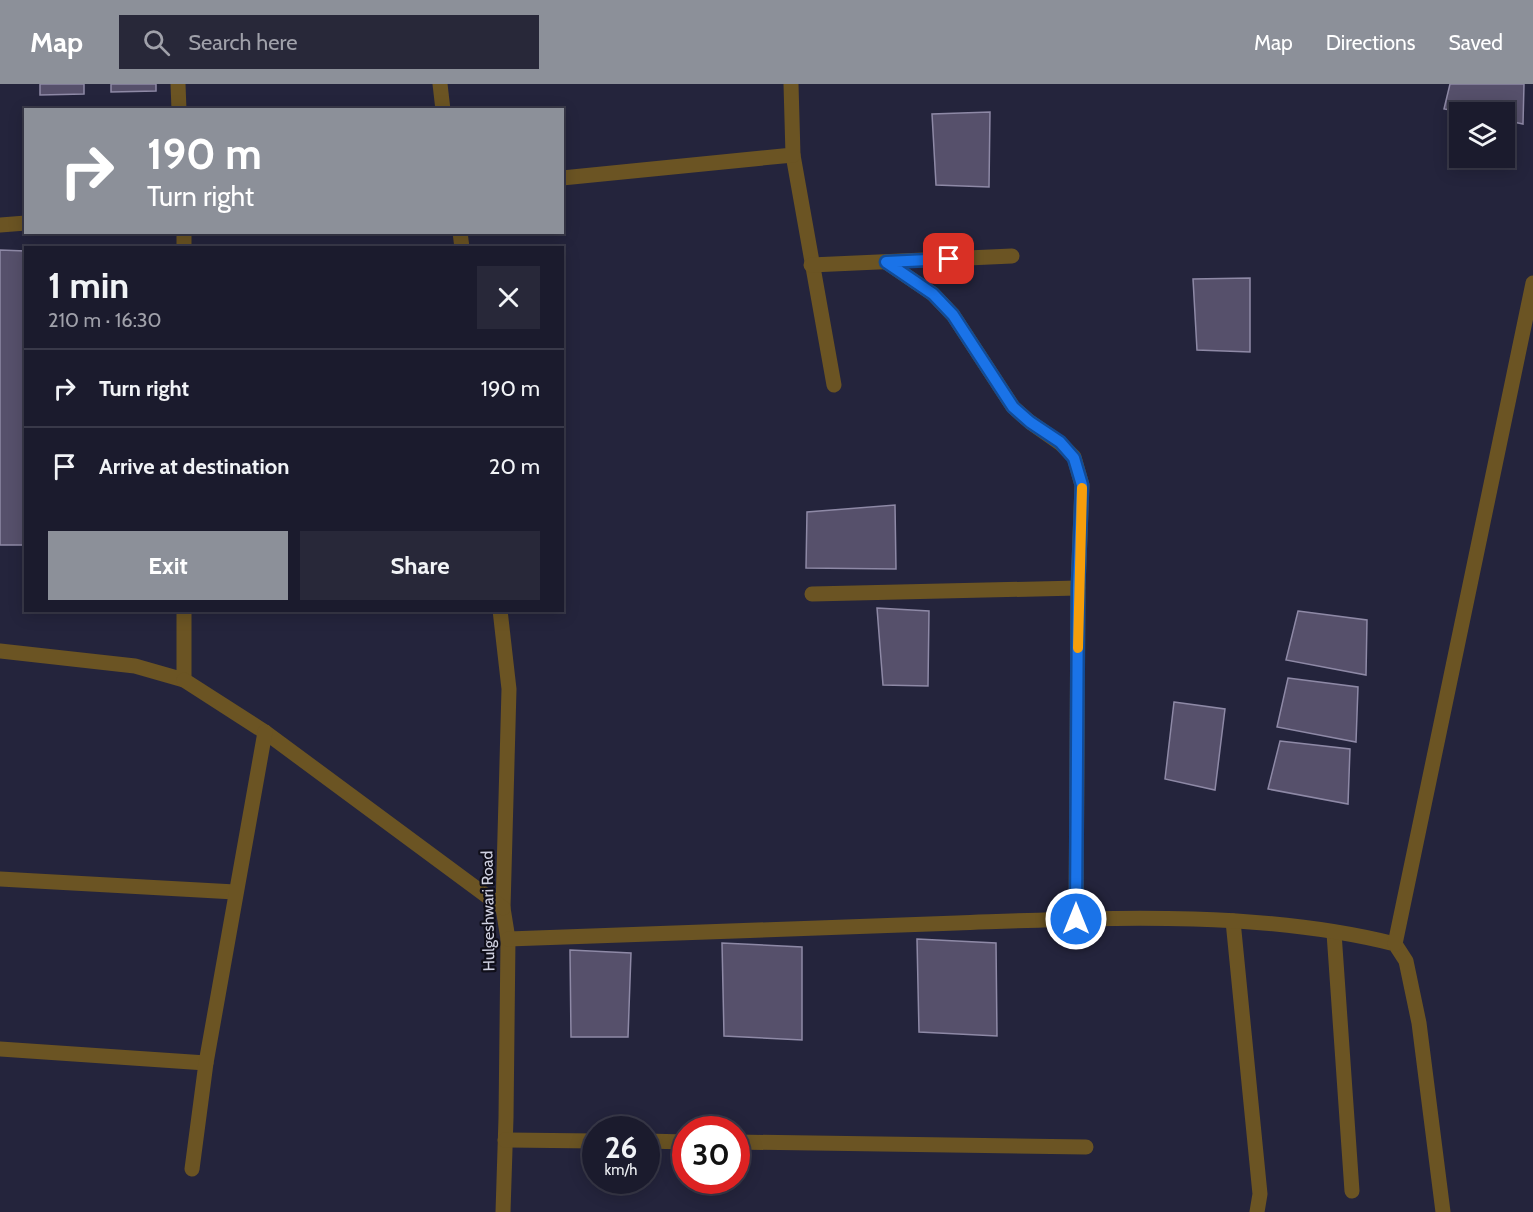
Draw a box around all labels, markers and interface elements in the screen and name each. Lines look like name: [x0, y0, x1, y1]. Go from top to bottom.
search box: [119, 15, 539, 69]
text: Map: [30, 25, 83, 59]
icon: search: [140, 26, 173, 59]
text: Search here: [188, 29, 297, 56]
text: Map: [1254, 30, 1293, 55]
text: Directions: [1326, 30, 1415, 55]
text: Saved: [1448, 30, 1503, 55]
map controls: [1449, 102, 1515, 168]
button: layers: [1449, 102, 1515, 168]
text: 190 m: [147, 128, 262, 180]
icon: right: [48, 132, 126, 210]
text: Turn right: [147, 180, 254, 213]
pin: [923, 233, 974, 284]
icon: arrive: [932, 242, 965, 275]
text: 1 min: [48, 263, 129, 307]
button: close: [477, 266, 540, 329]
text: 210 m · 16:30: [48, 308, 162, 332]
icon: right: [48, 372, 81, 405]
text: Turn right: [99, 375, 189, 402]
text: 190 m: [481, 375, 540, 402]
icon: arrive: [48, 450, 81, 483]
text: Arrive at destination: [99, 453, 289, 480]
text: 20 m: [489, 453, 540, 480]
button: Exit: [48, 531, 288, 600]
button: Share: [300, 531, 540, 600]
street label: Hulgeshwari Road: [477, 851, 499, 971]
position arrow: [1044, 887, 1108, 951]
speed limit sign: 30: [672, 1116, 750, 1194]
text: 26: [605, 1129, 637, 1166]
text: km/h: [605, 1161, 637, 1179]

